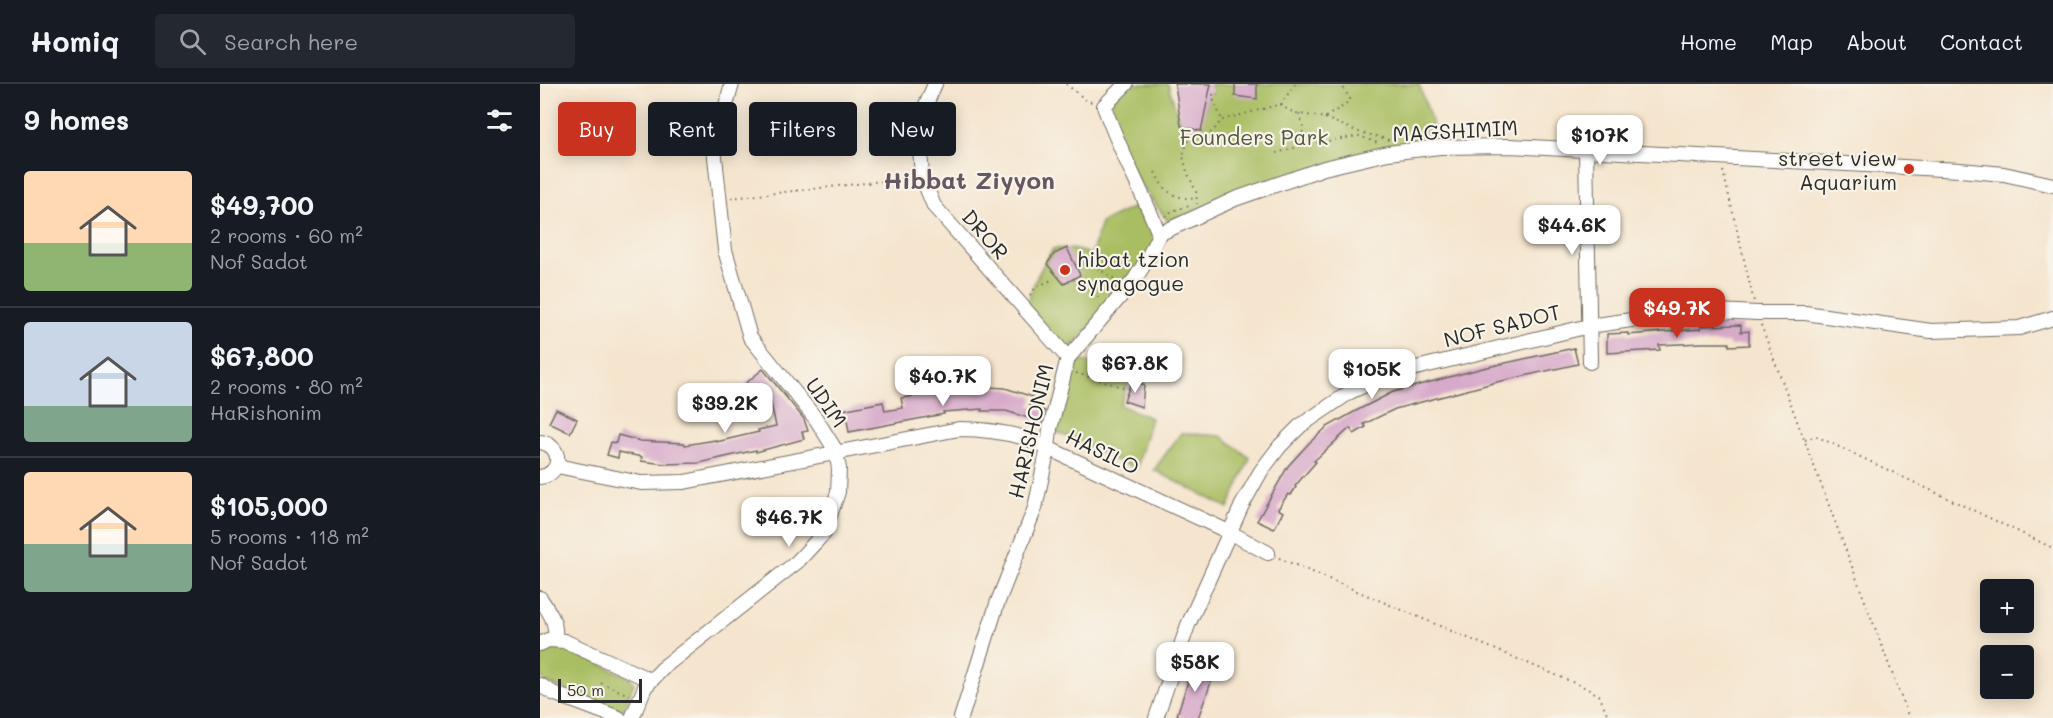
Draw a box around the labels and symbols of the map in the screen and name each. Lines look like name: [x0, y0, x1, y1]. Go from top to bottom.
street label: MAGSHIMIM: [1392, 113, 1518, 147]
pin: $107K: [1558, 115, 1642, 166]
park label: Founders Park: [1180, 123, 1328, 150]
place label: street view Aquarium: [1778, 144, 1897, 195]
marker: street view Aquarium: [1902, 162, 1916, 176]
district label: Hibbat Ziyyon: [883, 164, 1055, 195]
street label: DROR: [957, 203, 1015, 265]
pin: $44.6K: [1523, 205, 1621, 256]
place label: hibat tzion synagogue: [1077, 245, 1189, 296]
marker: hibat tzion synagogue: [1058, 263, 1072, 277]
pin: $49.7K: [1628, 288, 1726, 339]
street label: NOF SADOT: [1441, 297, 1563, 353]
pin: $67.8K: [1086, 343, 1184, 394]
pin: $105K: [1330, 349, 1414, 400]
pin: $40.7K: [894, 356, 992, 407]
street label: HARISHONIM: [1001, 361, 1059, 501]
street label: UDIM: [800, 372, 854, 432]
pin: $39.2K: [676, 383, 774, 434]
street label: HASILO: [1062, 422, 1144, 480]
pin: $46.7K: [740, 497, 838, 548]
pin: $58K: [1159, 642, 1231, 693]
scale bar: [558, 676, 642, 704]

